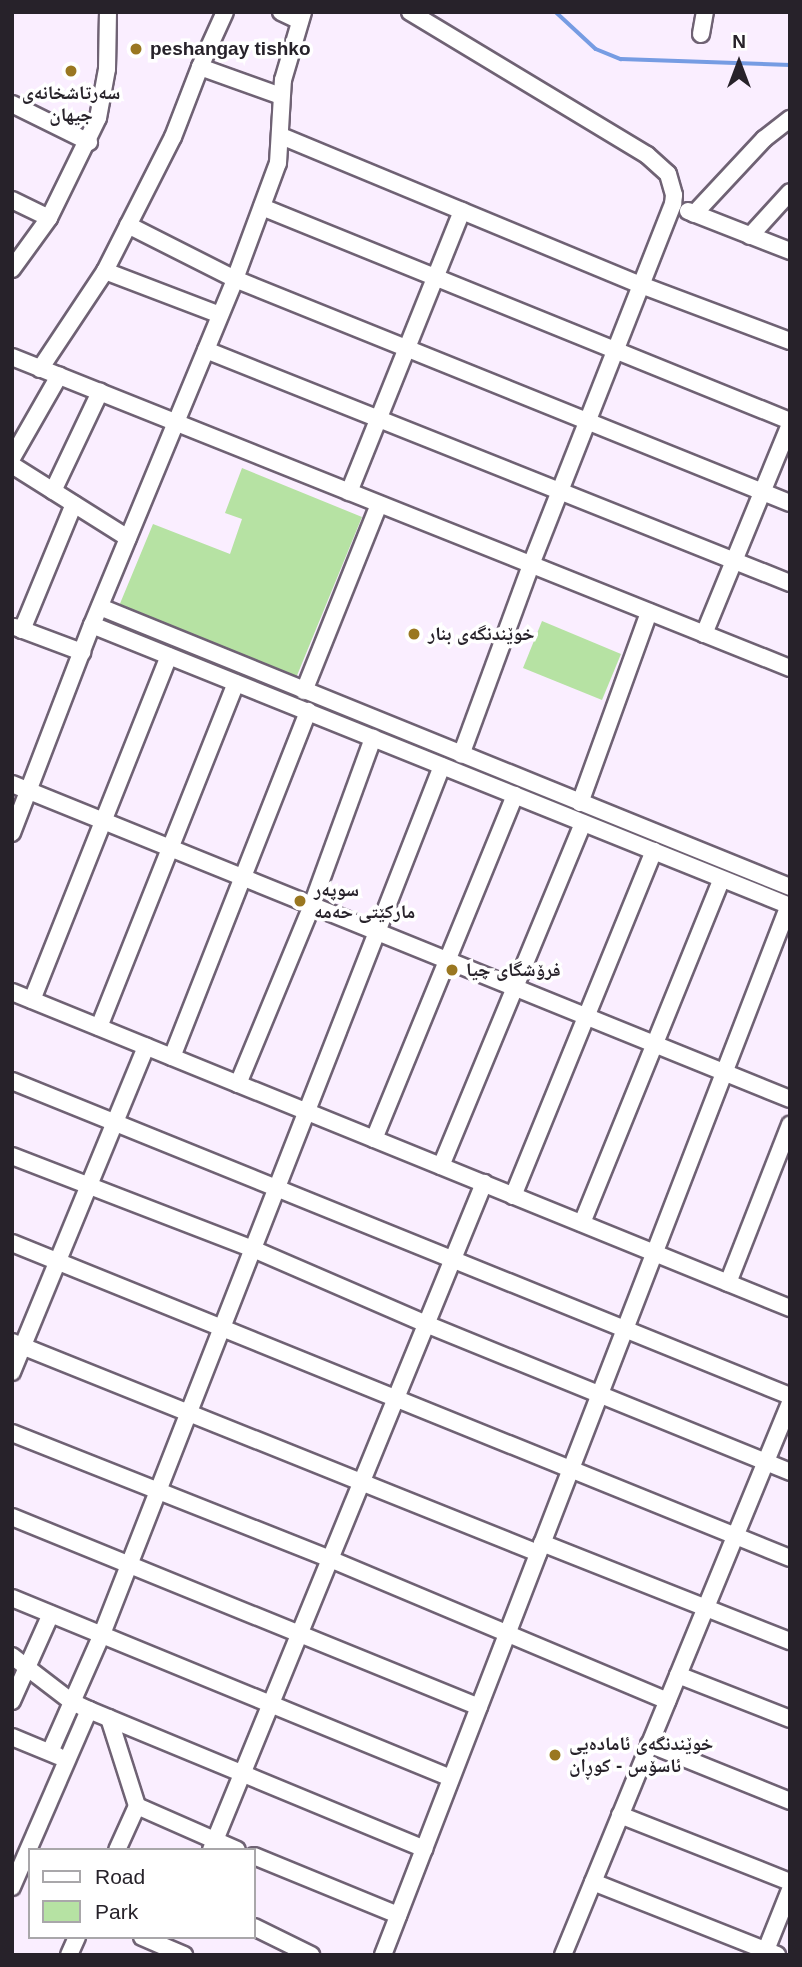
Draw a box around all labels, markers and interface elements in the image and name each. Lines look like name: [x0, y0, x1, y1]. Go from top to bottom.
north arrow: [704, 28, 774, 98]
text: N: [732, 31, 746, 52]
place label: peshangay tishko: [150, 38, 310, 60]
marker: peshangay tishko: [128, 41, 144, 57]
marker: سەرتاشخانەی جیهان: [63, 63, 79, 79]
place label: سەرتاشخانەی جیهان: [22, 82, 120, 126]
place label: خوێندنگەی بنار: [428, 623, 535, 645]
marker: خوێندنگەی بنار: [406, 626, 422, 642]
place label: سوپەر مارکێتی حەمە: [314, 879, 415, 923]
marker: سوپەر مارکێتی حەمە: [292, 893, 308, 909]
place label: فرۆشگای چیا: [466, 959, 561, 981]
marker: فرۆشگای چیا: [444, 962, 460, 978]
place label: خوێندنگەی ئامادەیی ئاسۆس - کوڕان: [569, 1733, 713, 1777]
marker: خوێندنگەی ئامادەیی ئاسۆس - کوڕان: [547, 1747, 563, 1763]
legend: [28, 1848, 256, 1939]
text: Road: [95, 1865, 145, 1888]
text: Park: [95, 1900, 138, 1923]

